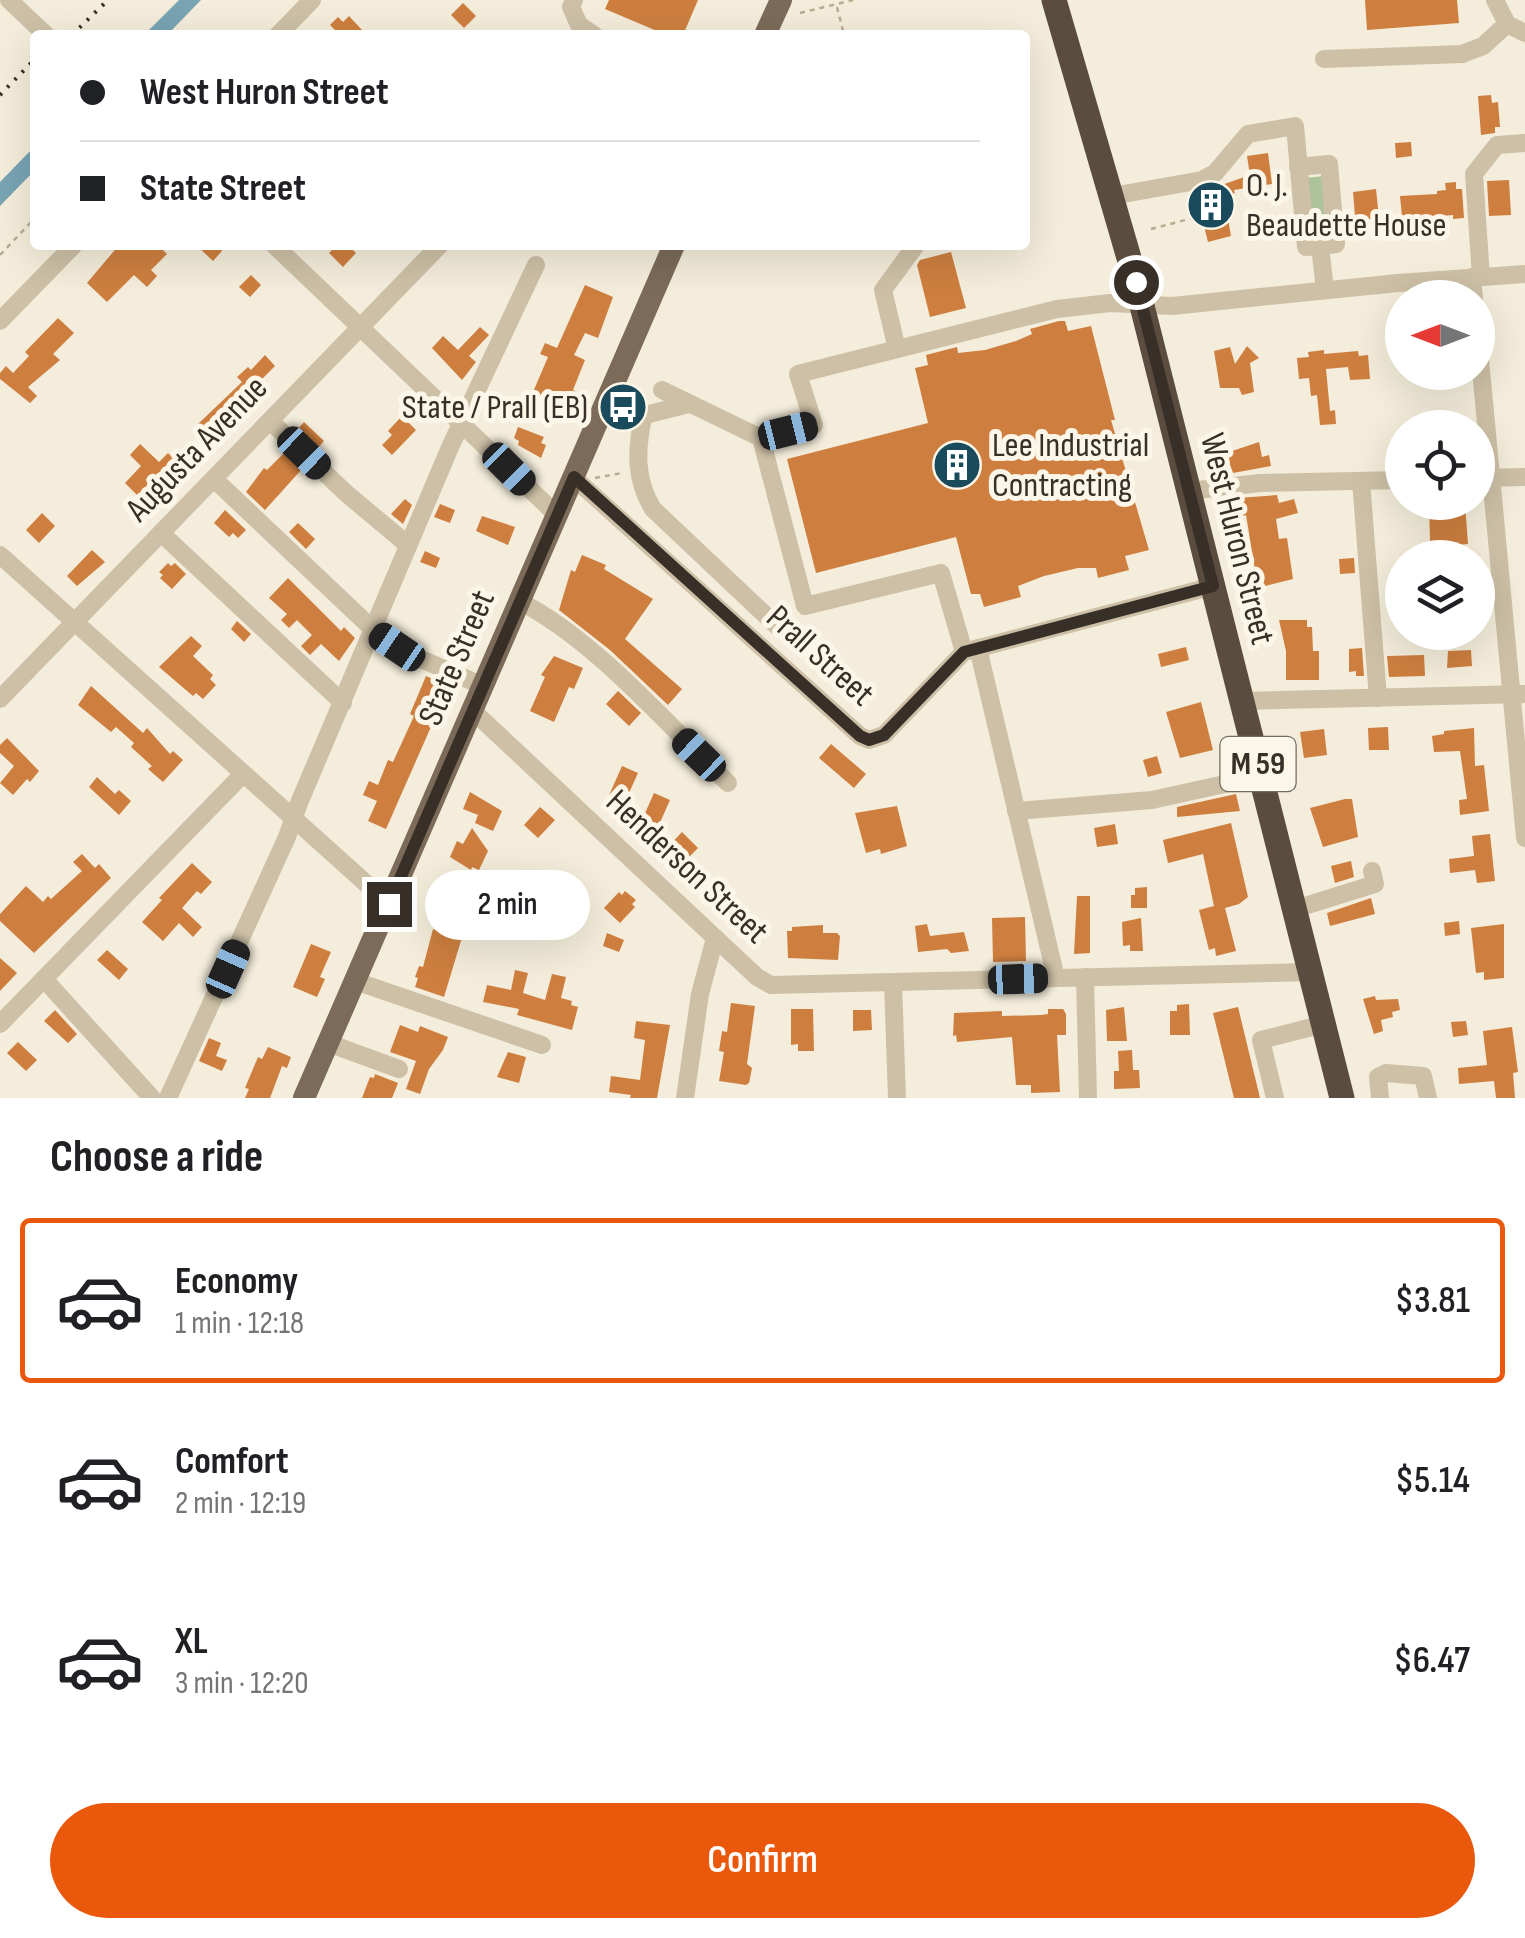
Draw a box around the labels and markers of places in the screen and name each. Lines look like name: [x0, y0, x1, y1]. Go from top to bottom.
place label: O. J. Beaudette House: [1246, 164, 1447, 247]
building icon: O. J. Beaudette House: [1185, 179, 1237, 231]
bus stop icon: State / Prall (EB): [597, 381, 649, 433]
place label: State / Prall (EB): [402, 386, 588, 429]
place label: Lee Industrial Contracting: [992, 424, 1149, 507]
building icon: Lee Industrial Contracting: [931, 439, 983, 491]

